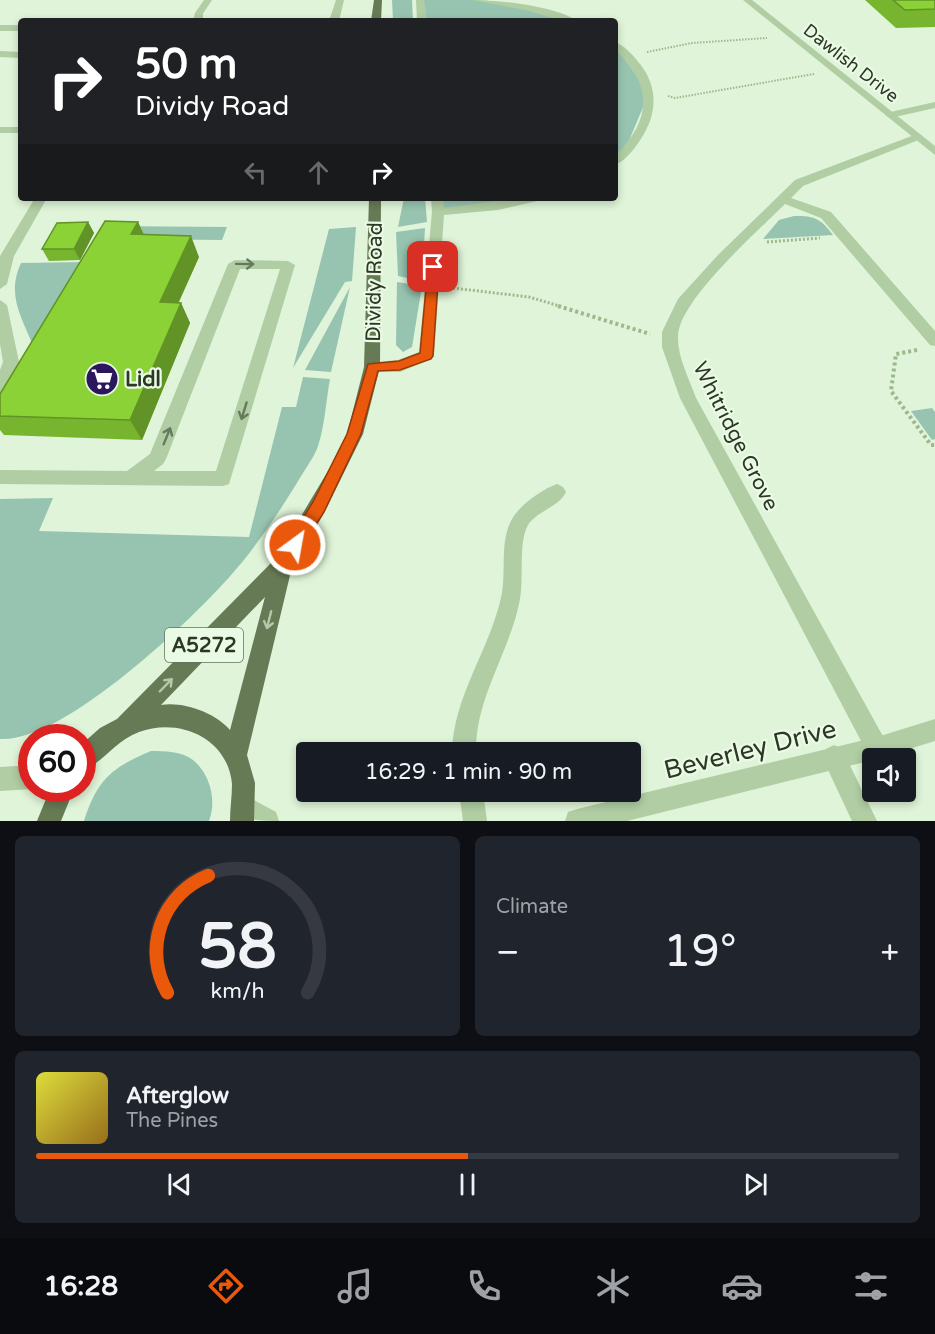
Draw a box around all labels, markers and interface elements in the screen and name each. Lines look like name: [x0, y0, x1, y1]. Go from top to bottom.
street label: Dawlish Drive: [799, 19, 903, 107]
text: 50 m: [135, 39, 237, 90]
icon: right: [36, 42, 114, 120]
text: Dividy Road: [135, 90, 289, 123]
icon: left: [239, 156, 272, 189]
icon: ahead: [302, 156, 335, 189]
icon: right: [365, 156, 398, 189]
street label: Dividy Road: [361, 222, 388, 342]
pin: [407, 241, 458, 292]
icon: arrive: [416, 250, 449, 283]
one-way arrow: [235, 258, 255, 270]
street label: Whitridge Grove: [687, 358, 784, 515]
supermarket icon: Lidl: [84, 361, 120, 397]
place label: Lidl: [125, 367, 161, 392]
one-way arrow: [238, 401, 249, 420]
one-way arrow: [162, 427, 173, 445]
position arrow: [263, 513, 327, 577]
one-way arrow: [262, 611, 274, 630]
road number: A5272: [165, 628, 243, 662]
one-way arrow: [158, 677, 173, 692]
street label: Beverley Drive: [661, 713, 840, 786]
speed limit sign: 60: [18, 724, 96, 802]
map controls: [862, 748, 916, 802]
button: sound: [862, 748, 916, 802]
text: 16:29 · 1 min · 90 m: [365, 759, 572, 785]
text: Climate: [496, 895, 568, 919]
text: 58: [198, 910, 277, 985]
text: 19°: [663, 925, 737, 979]
text: −: [496, 933, 520, 972]
text: +: [880, 933, 899, 972]
text: km/h: [211, 978, 264, 1004]
text: Afterglow: [126, 1083, 229, 1109]
text: The Pines: [126, 1109, 218, 1133]
icon: previous: [163, 1168, 196, 1201]
icon: pause: [451, 1168, 484, 1201]
icon: next: [739, 1168, 772, 1201]
icon: directions: [205, 1265, 247, 1307]
icon: music: [334, 1265, 376, 1307]
icon: phone: [463, 1265, 505, 1307]
icon: climate: [592, 1265, 634, 1307]
icon: car: [721, 1265, 763, 1307]
icon: filters: [850, 1265, 892, 1307]
text: 16:28: [43, 1270, 118, 1303]

